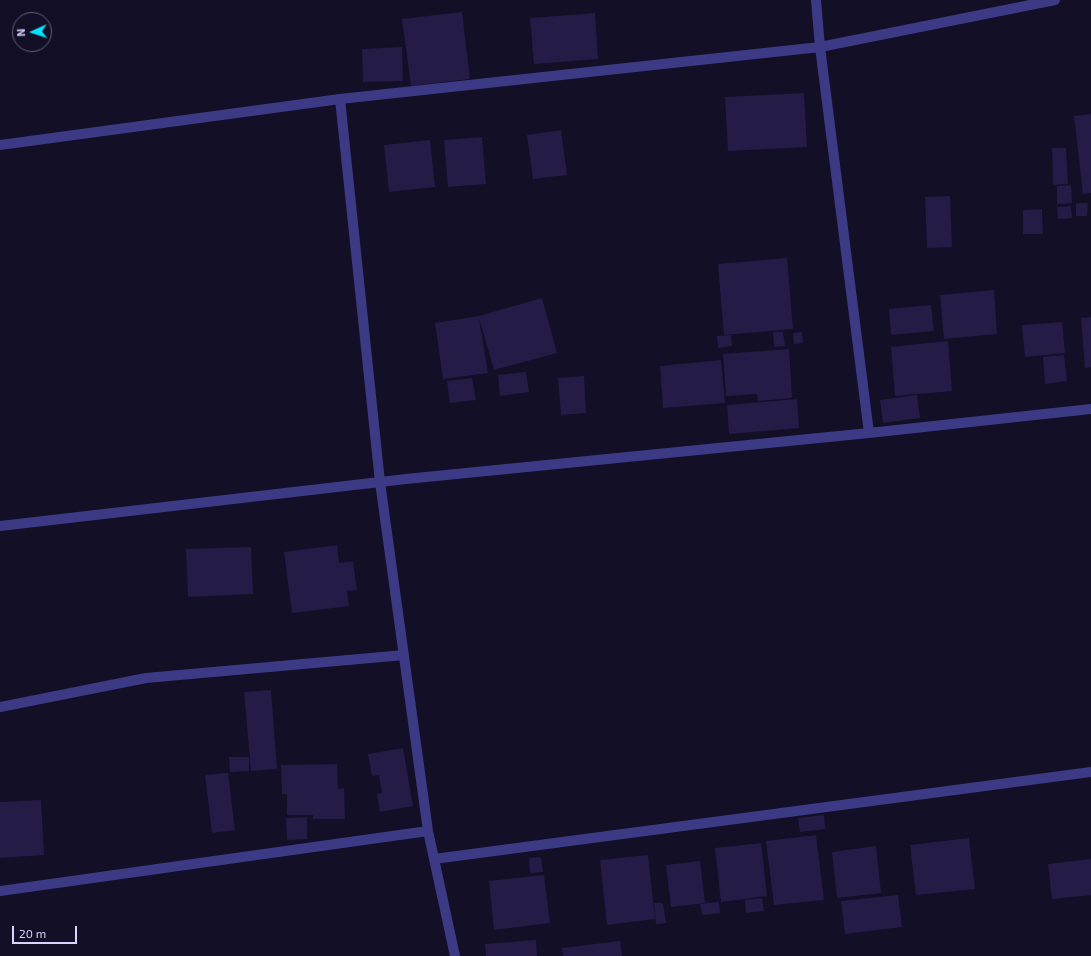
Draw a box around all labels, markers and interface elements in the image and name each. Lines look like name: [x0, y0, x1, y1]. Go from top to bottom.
north arrow: [12, 12, 52, 52]
text: N: [14, 28, 27, 37]
scale bar: [14, 918, 79, 944]
text: 20 m: [19, 926, 46, 940]

